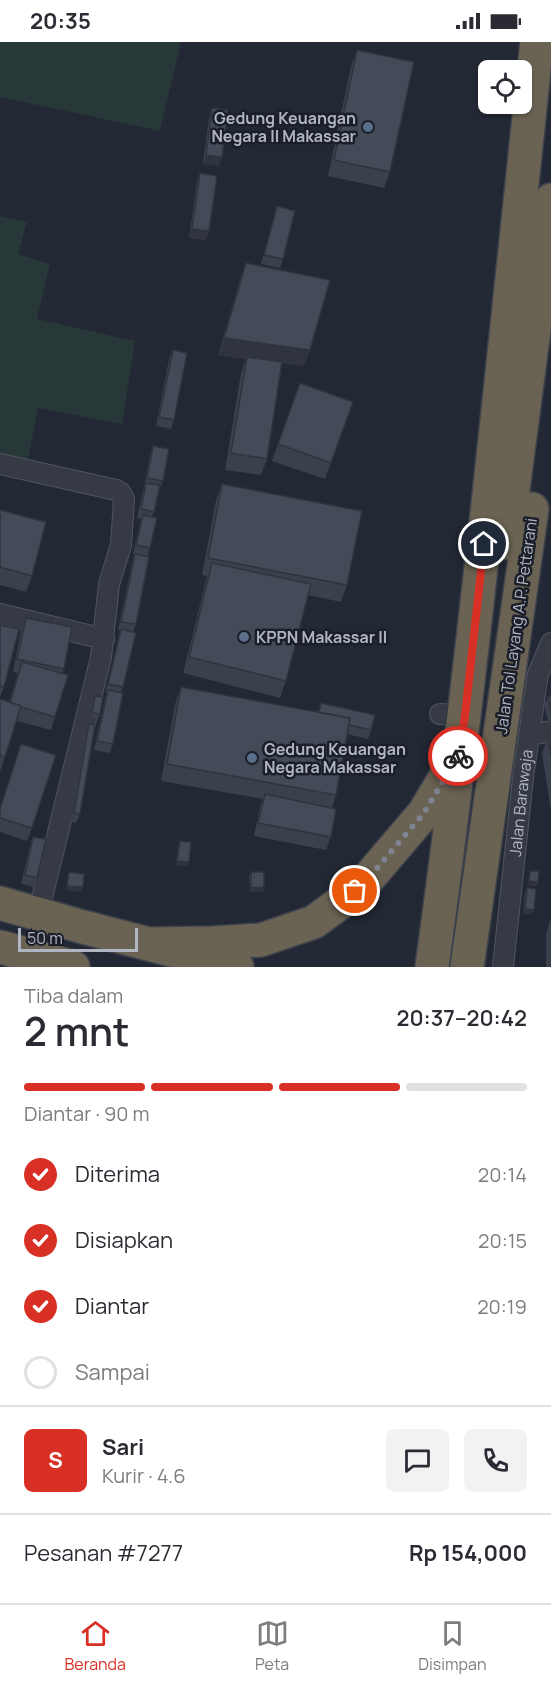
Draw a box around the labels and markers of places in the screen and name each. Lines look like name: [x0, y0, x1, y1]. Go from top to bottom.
place label: Gedung Keuangan Negara II Makassar: [211, 107, 356, 147]
marker: Gedung Keuangan Negara II Makassar: [361, 120, 375, 134]
pin: [458, 518, 509, 569]
place label: KPPN Makassar II: [256, 626, 387, 648]
marker: KPPN Makassar II: [237, 630, 251, 644]
place label: Gedung Keuangan Negara Makassar: [264, 738, 406, 778]
marker: Gedung Keuangan Negara Makassar: [245, 751, 259, 765]
pin: [329, 865, 380, 916]

